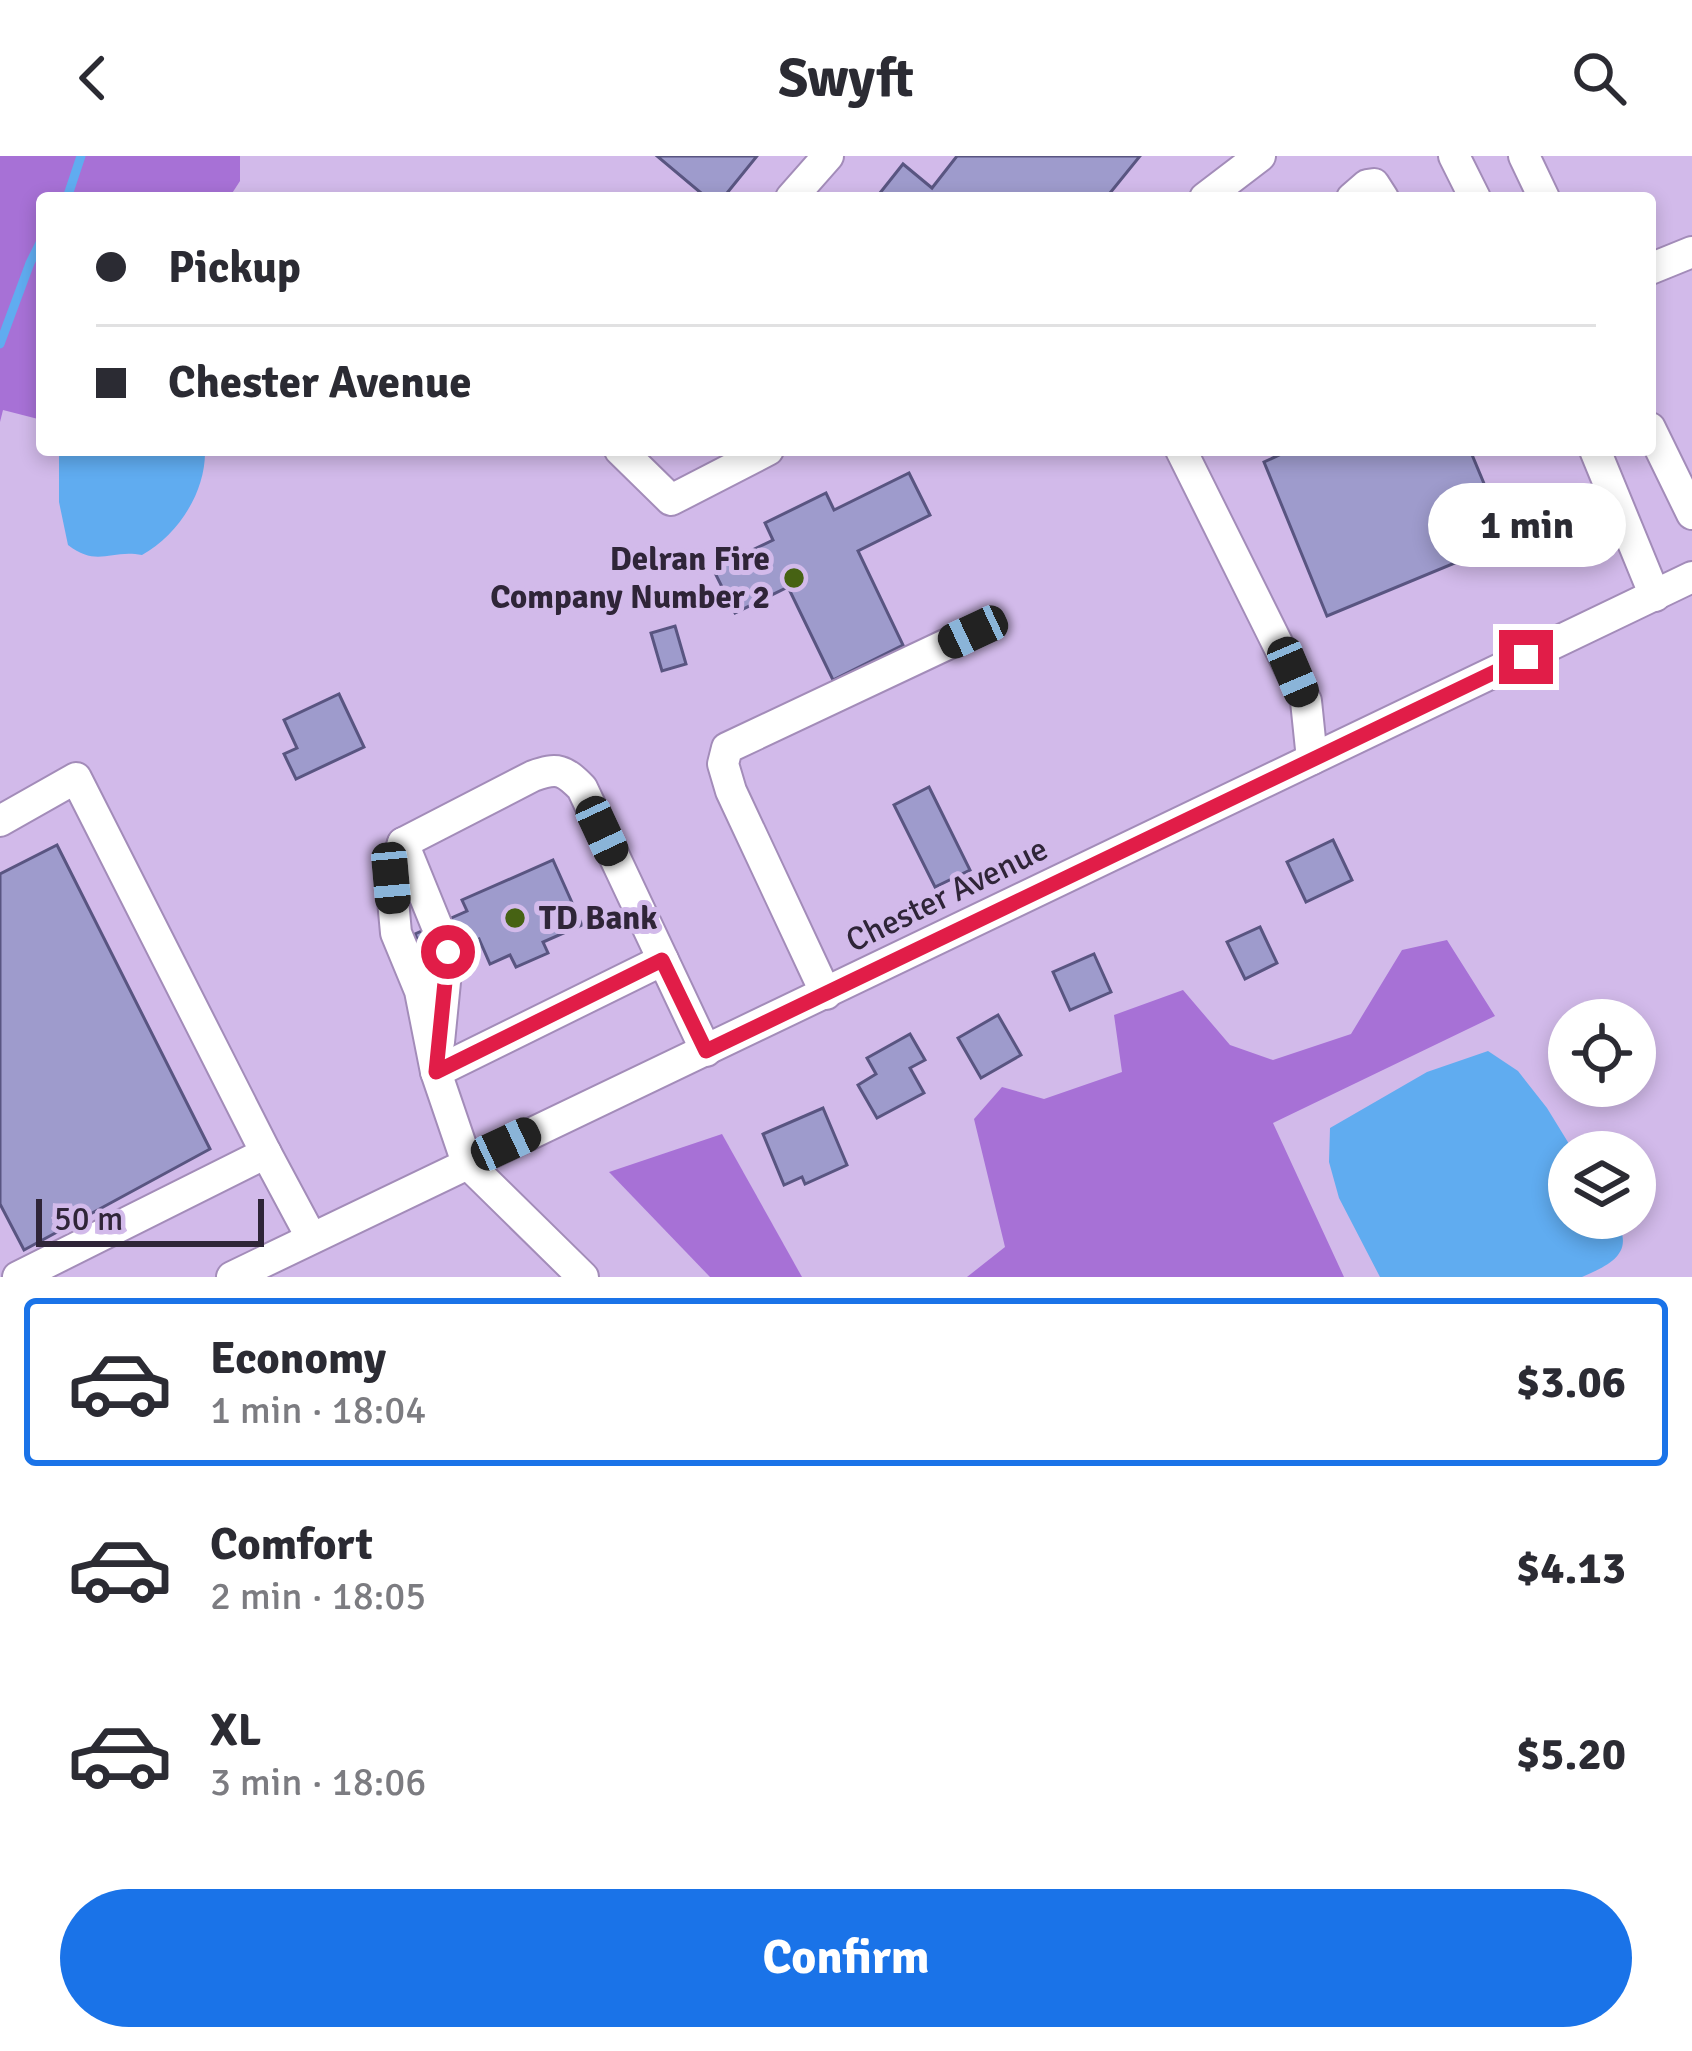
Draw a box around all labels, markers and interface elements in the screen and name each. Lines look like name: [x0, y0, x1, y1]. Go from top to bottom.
icon: back: [60, 45, 126, 111]
text: Swyft: [778, 45, 914, 112]
icon: search: [1566, 45, 1632, 111]
text: Pickup: [168, 240, 301, 295]
text: Chester Avenue: [168, 355, 472, 410]
callout: 1 min: [1427, 483, 1625, 567]
text: 1 min: [1480, 501, 1574, 549]
place label: Delran Fire Company Number 2: [490, 539, 770, 618]
marker: Delran Fire Company Number 2: [781, 565, 807, 591]
car: [933, 600, 1013, 664]
route end: [1499, 630, 1553, 684]
car: [1262, 632, 1324, 712]
car: [570, 791, 634, 871]
street label: Chester Avenue: [839, 829, 1055, 961]
car: [370, 841, 412, 915]
place label: TD Bank: [539, 898, 658, 939]
marker: TD Bank: [502, 905, 528, 931]
route start: [421, 925, 475, 979]
map controls: [1548, 999, 1656, 1239]
button: locate: [1548, 999, 1656, 1107]
car: [466, 1112, 546, 1176]
button: layers: [1548, 1131, 1656, 1239]
scale bar: [36, 1193, 264, 1246]
text: 50 m: [54, 1199, 123, 1240]
icon: car: [66, 1328, 174, 1436]
text: Economy: [210, 1331, 386, 1386]
text: $3.06: [1516, 1355, 1626, 1410]
text: 1 min · 18:04: [210, 1386, 426, 1434]
icon: car: [66, 1514, 174, 1622]
text: Comfort: [210, 1517, 373, 1572]
text: $4.13: [1516, 1541, 1626, 1596]
text: 2 min · 18:05: [210, 1572, 426, 1620]
icon: car: [66, 1700, 174, 1808]
text: XL: [210, 1703, 261, 1758]
text: $5.20: [1516, 1727, 1626, 1782]
text: 3 min · 18:06: [210, 1758, 426, 1806]
button: Confirm: [60, 1889, 1632, 2027]

